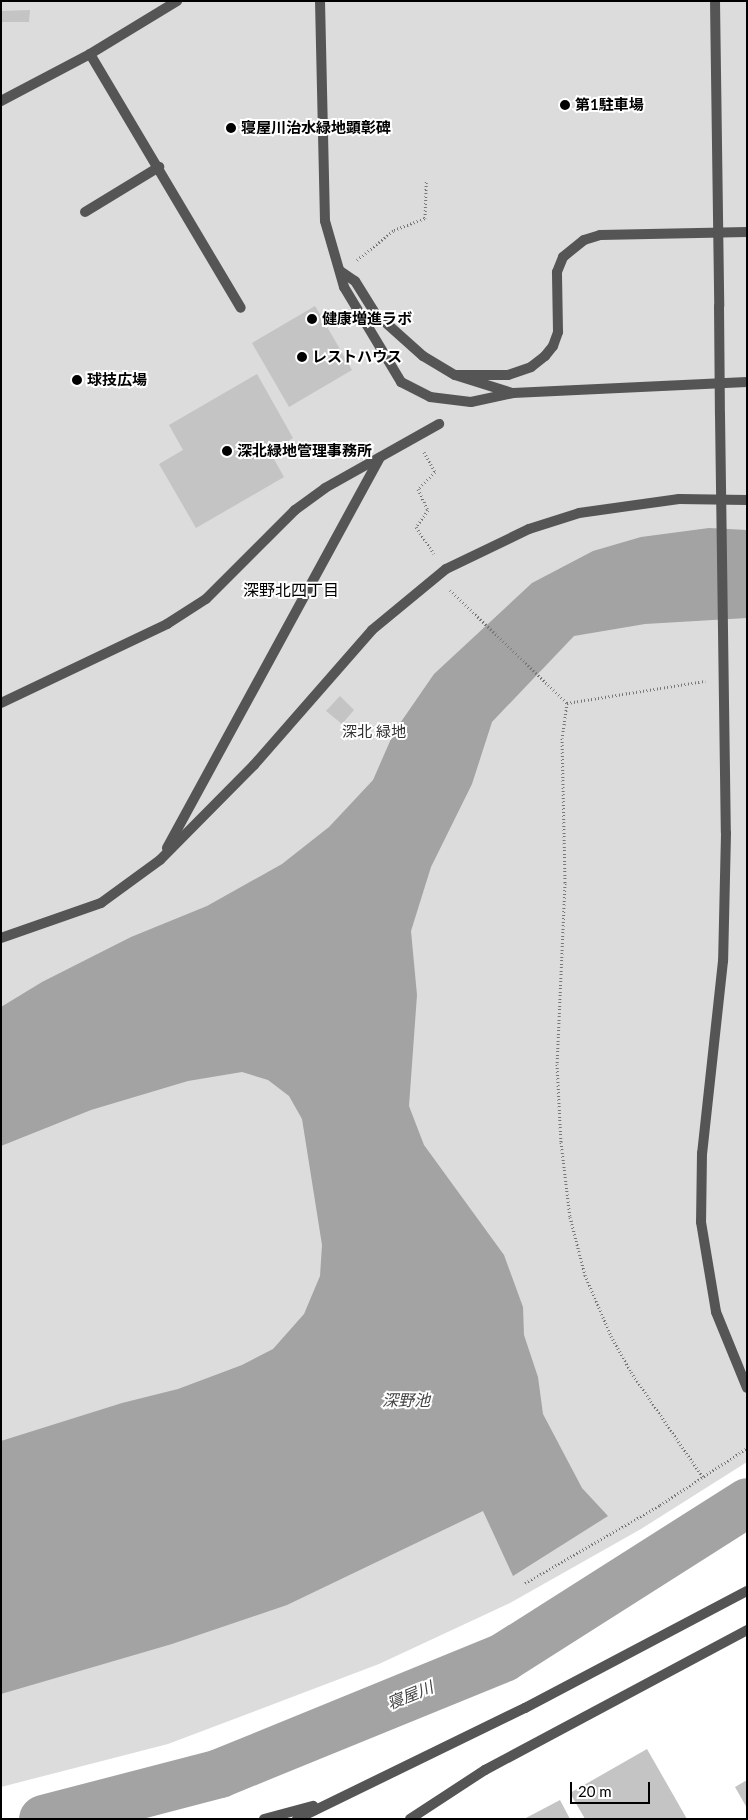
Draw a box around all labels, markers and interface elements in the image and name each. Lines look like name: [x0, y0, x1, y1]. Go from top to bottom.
place label: 第1駐車場: [575, 96, 644, 114]
marker: 第1駐車場: [559, 99, 571, 111]
place label: 寝屋川治水緑地顕彰碑: [241, 119, 391, 137]
marker: 寝屋川治水緑地顕彰碑: [225, 122, 237, 134]
place label: 健康増進ラボ: [322, 310, 412, 328]
marker: 健康増進ラボ: [306, 313, 318, 325]
place label: レストハウス: [312, 348, 402, 366]
marker: レストハウス: [296, 351, 308, 363]
place label: 球技広場: [87, 371, 147, 389]
marker: 球技広場: [71, 374, 83, 386]
place label: 深北緑地管理事務所: [237, 442, 372, 460]
marker: 深北緑地管理事務所: [221, 445, 233, 457]
district label: 深野北四丁目: [243, 580, 339, 600]
park label: 深北 緑地: [342, 723, 406, 741]
water label: 深野池: [382, 1390, 430, 1410]
water label: 寝屋川: [384, 1677, 436, 1713]
scale bar: [573, 1772, 653, 1804]
text: 20 m: [578, 1782, 612, 1800]

